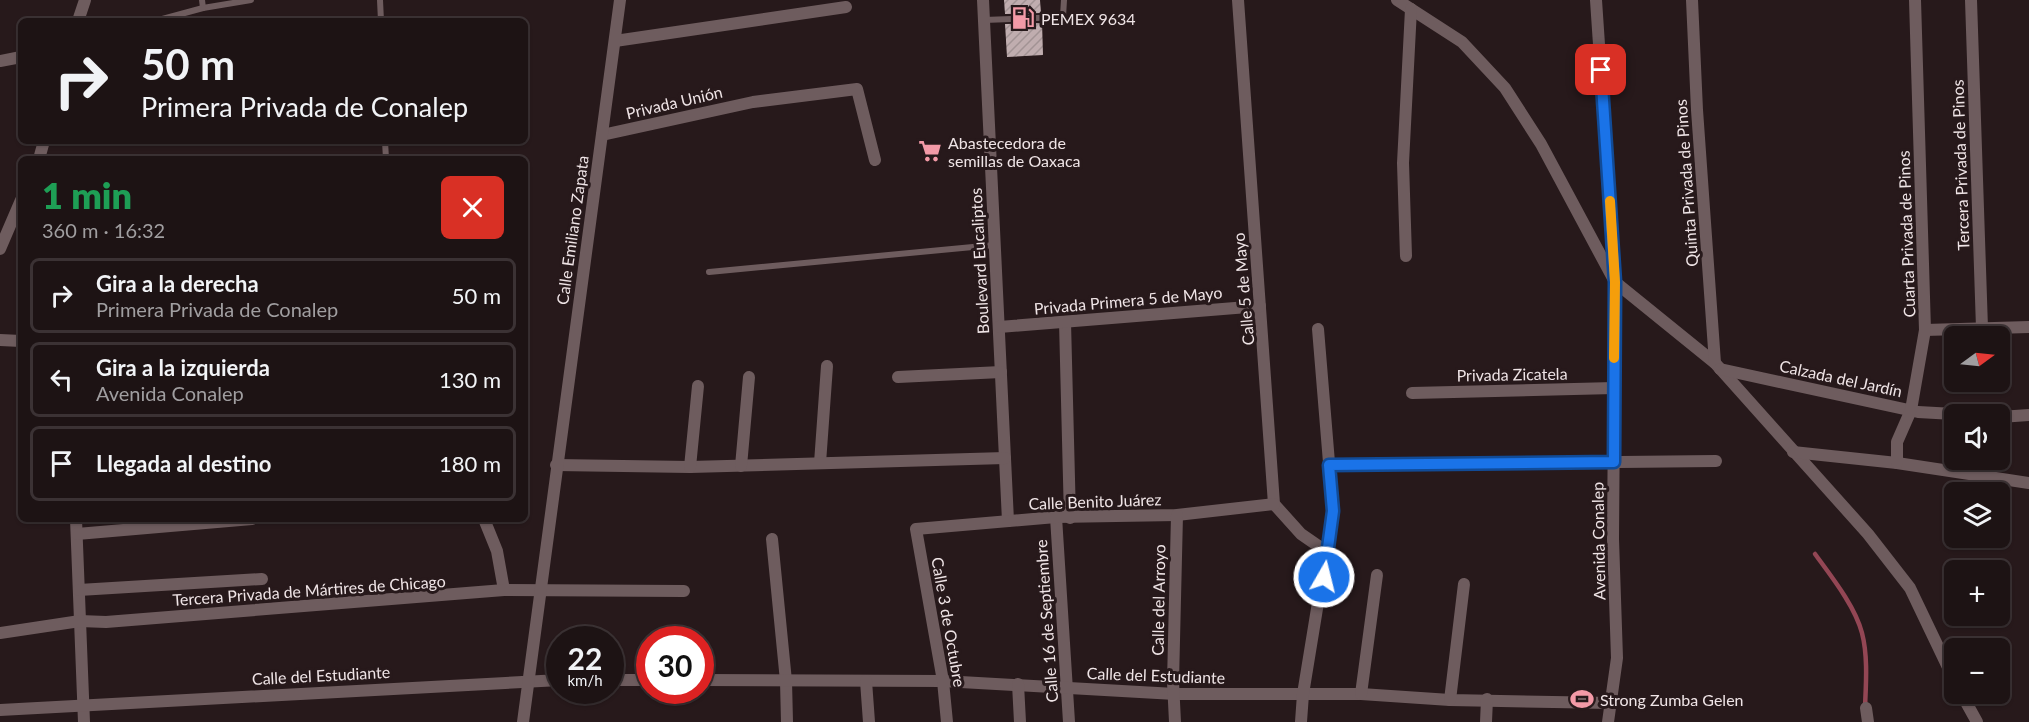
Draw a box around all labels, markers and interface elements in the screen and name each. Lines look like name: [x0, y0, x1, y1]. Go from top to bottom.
fuel station icon: PEMEX 9634: [1010, 5, 1036, 31]
place label: PEMEX 9634: [1041, 9, 1136, 28]
text: 50 m: [141, 39, 235, 89]
icon: right: [42, 42, 120, 120]
pin: [1575, 44, 1626, 95]
icon: arrive: [1584, 53, 1617, 86]
street label: Tercera Privada de Pinos: [1948, 79, 1972, 251]
street label: Privada Unión: [624, 82, 724, 122]
text: Primera Privada de Conalep: [141, 90, 468, 123]
street label: Quinta Privada de Pinos: [1671, 98, 1701, 267]
place label: Abastecedora de semillas de Oaxaca: [948, 133, 1080, 170]
supermarket icon: Abastecedora de semillas de Oaxaca: [917, 138, 943, 164]
street label: Cuarta Privada de Pinos: [1894, 150, 1918, 318]
street label: Calle Emiliano Zapata: [552, 154, 592, 306]
text: 1 min: [42, 173, 132, 217]
button: close: [441, 176, 504, 239]
street label: Boulevard Eucaliptos: [966, 187, 992, 335]
text: 360 m · 16:32: [42, 218, 165, 242]
street label: Calle 5 de Mayo: [1229, 232, 1257, 346]
text: Gira a la derecha: [96, 270, 259, 297]
icon: right: [45, 279, 78, 312]
text: 50 m: [452, 282, 501, 309]
street label: Privada Primera 5 de Mayo: [1033, 282, 1223, 318]
text: Primera Privada de Conalep: [96, 297, 338, 321]
north arrow: [1944, 326, 2010, 392]
map controls: [1944, 326, 2010, 704]
text: Gira a la izquierda: [96, 354, 270, 381]
street label: Calzada del Jardín: [1778, 356, 1904, 400]
icon: left: [45, 363, 78, 396]
street label: Privada Zicatela: [1456, 364, 1568, 384]
text: 130 m: [439, 366, 501, 393]
text: Avenida Conalep: [96, 381, 244, 405]
button: sound: [1944, 404, 2010, 470]
icon: arrive: [45, 447, 78, 480]
text: Llegada al destino: [96, 450, 272, 477]
text: 180 m: [439, 450, 501, 477]
street label: Avenida Conalep: [1587, 482, 1609, 600]
button: layers: [1944, 482, 2010, 548]
street label: Calle Benito Juárez: [1028, 489, 1162, 513]
street label: Calle 16 de Septiembre: [1031, 539, 1061, 703]
street label: Calle del Arroyo: [1148, 544, 1168, 656]
position arrow: [1292, 545, 1356, 609]
street label: Calle 3 de Octubre: [928, 556, 970, 688]
button: +: [1944, 560, 2010, 626]
street label: Tercera Privada de Mártires de Chicago: [172, 571, 446, 609]
speed limit sign: 30: [636, 626, 714, 704]
button: −: [1944, 638, 2010, 704]
text: 22: [568, 640, 602, 676]
street label: Calle del Estudiante: [251, 662, 391, 688]
street label: Calle del Estudiante: [1086, 663, 1226, 687]
text: km/h: [567, 671, 603, 689]
sports icon: Strong Zumba Gelen: [1569, 686, 1595, 712]
place label: Strong Zumba Gelen: [1600, 690, 1744, 709]

